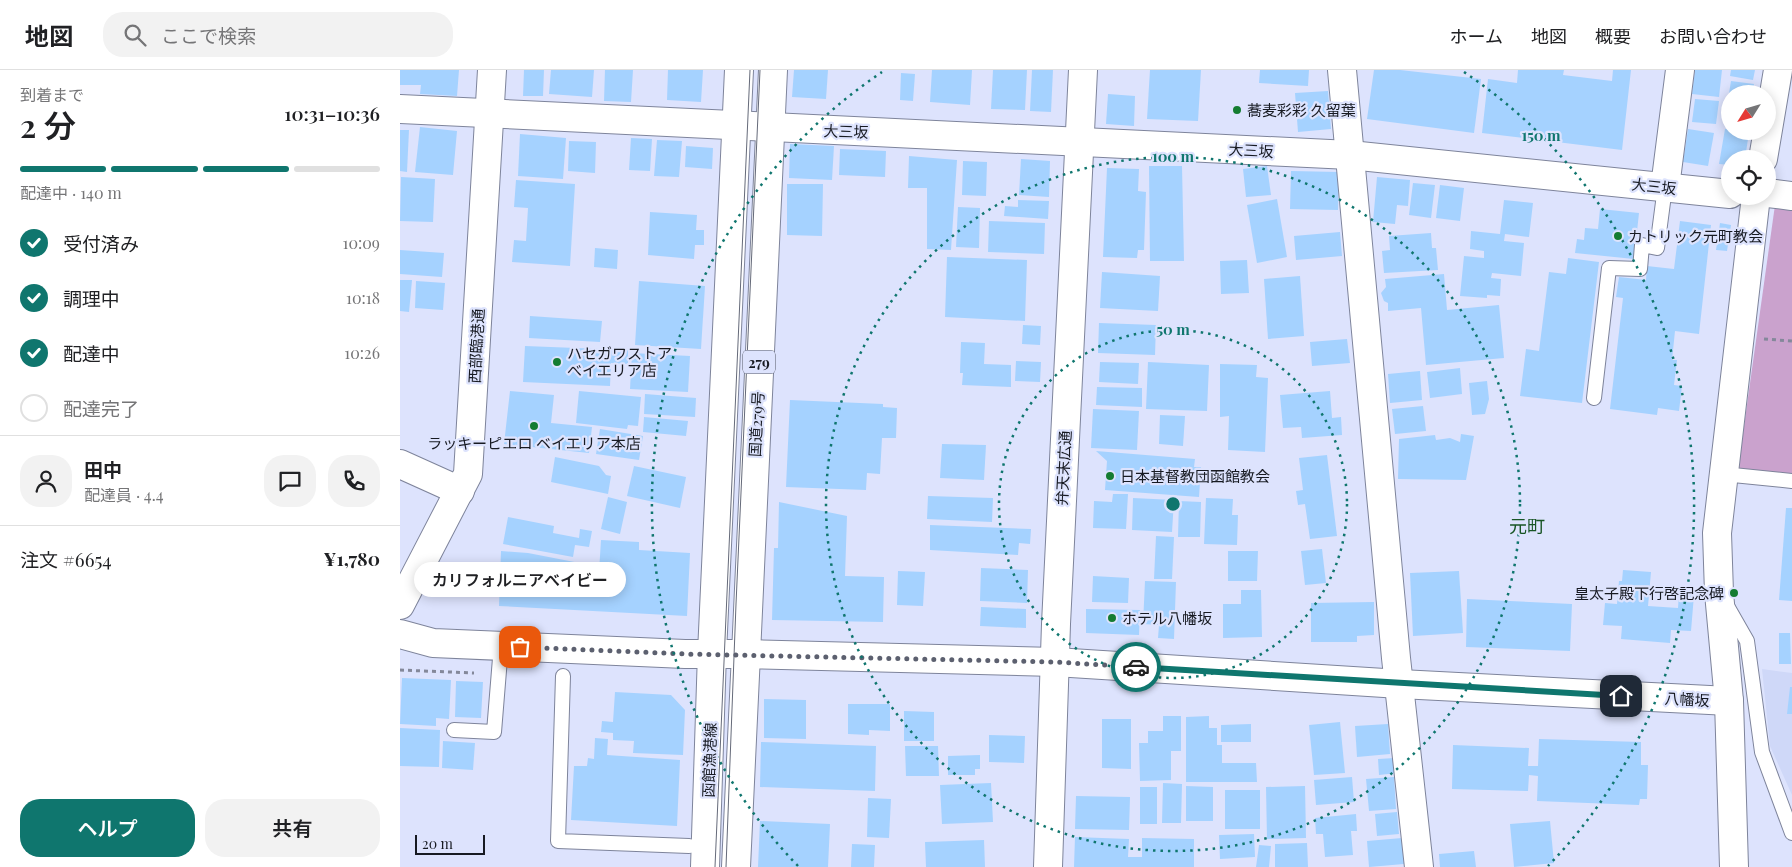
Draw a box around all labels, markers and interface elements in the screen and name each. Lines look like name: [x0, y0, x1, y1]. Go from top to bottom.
search box: [103, 12, 453, 57]
text: 地図: [25, 19, 73, 51]
icon: search: [121, 21, 149, 49]
text: ここで検索: [161, 22, 256, 48]
text: ホーム: [1450, 24, 1503, 48]
text: 地図: [1531, 24, 1567, 48]
text: 概要: [1595, 24, 1631, 48]
text: お問い合わせ: [1659, 24, 1767, 48]
text: 到着まで: [20, 84, 84, 105]
north arrow: [1721, 85, 1776, 140]
map controls: [1721, 85, 1776, 205]
text: 10:31–10:36: [284, 100, 380, 126]
place label: 蕎麦彩彩 久留葉: [1247, 100, 1356, 120]
text: 2 分: [20, 103, 76, 146]
marker: 蕎麦彩彩 久留葉: [1231, 104, 1243, 116]
street label: 大三坂: [823, 120, 869, 142]
text: 150 m: [1521, 125, 1561, 145]
street label: 大三坂: [1228, 139, 1274, 161]
text: 100 m: [1152, 146, 1195, 166]
button: locate: [1721, 150, 1776, 205]
street label: 大三坂: [1631, 174, 1677, 198]
text: 配達中 · 140 m: [20, 182, 122, 203]
place label: カトリック元町教会: [1628, 226, 1763, 246]
icon: check: [20, 229, 48, 257]
text: 受付済み: [63, 230, 139, 256]
marker: カトリック元町教会: [1612, 230, 1624, 242]
text: 10:09: [342, 232, 380, 253]
icon: check: [20, 284, 48, 312]
text: 調理中: [63, 285, 120, 311]
text: 10:18: [346, 287, 380, 308]
street label: 西部臨港通: [464, 308, 488, 384]
text: 50 m: [1156, 319, 1190, 339]
icon: check: [20, 339, 48, 367]
text: 配達中: [63, 340, 120, 366]
text: 10:26: [344, 342, 380, 363]
place label: ハセガワストア べイエリア店: [567, 343, 672, 380]
road number: 279: [743, 350, 775, 374]
marker: ハセガワストア べイエリア店: [551, 356, 563, 368]
street label: 国道279号: [744, 391, 768, 457]
text: 配達完了: [63, 395, 139, 421]
marker: ラッキーピエロ ベイエリア本店: [528, 420, 540, 432]
street label: 弁天末広通: [1051, 430, 1075, 506]
place label: ラッキーピエロ ベイエリア本店: [427, 433, 641, 453]
button: person: [20, 455, 72, 507]
button: chat: [264, 455, 316, 507]
button: phone: [328, 455, 380, 507]
text: 田中: [84, 456, 122, 482]
place label: 日本基督教団函館教会: [1120, 466, 1270, 486]
marker: 日本基督教団函館教会: [1104, 470, 1116, 482]
text: 配達員 · 4.4: [84, 484, 164, 505]
centre of rings: [1164, 495, 1182, 513]
district label: 元町: [1509, 514, 1545, 538]
text: ¥1,780: [324, 545, 380, 571]
text: 注文 #6654: [20, 546, 112, 572]
callout: カリフォルニアべイビー: [414, 562, 626, 597]
text: カリフォルニアべイビー: [432, 569, 608, 590]
place label: 皇太子殿下行啓記念碑: [1574, 583, 1724, 603]
marker: 皇太子殿下行啓記念碑: [1728, 587, 1740, 599]
place label: ホテル八幡坂: [1122, 608, 1212, 628]
marker: ホテル八幡坂: [1106, 612, 1118, 624]
pin: [499, 626, 541, 668]
icon: bag: [506, 633, 534, 661]
courier: [1111, 642, 1161, 692]
icon: car: [1122, 653, 1150, 681]
pin: [1600, 675, 1642, 717]
icon: home: [1607, 682, 1635, 710]
street label: 八幡坂: [1664, 688, 1710, 710]
street label: 函館漁港線: [698, 722, 720, 798]
button: ヘルプ: [20, 799, 195, 857]
button: 共有: [205, 799, 380, 857]
scale bar: [415, 832, 485, 855]
text: 20 m: [422, 834, 453, 853]

